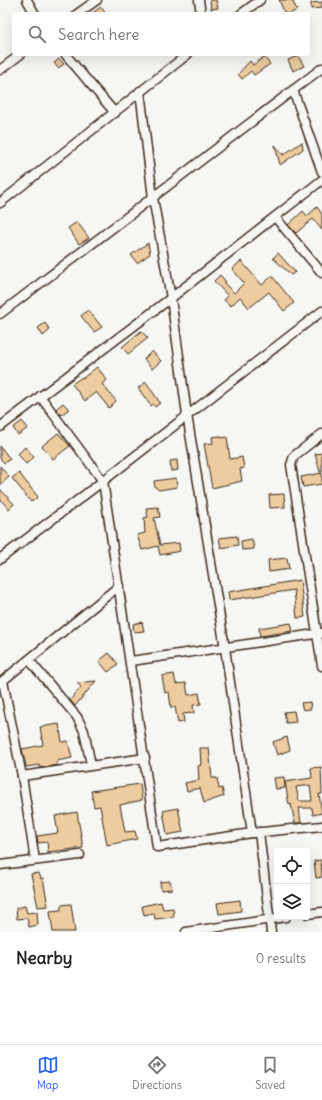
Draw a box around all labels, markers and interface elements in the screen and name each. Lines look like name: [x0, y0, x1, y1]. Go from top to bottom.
search box: [12, 12, 310, 56]
icon: search: [26, 23, 48, 45]
text: Search here: [58, 25, 139, 44]
map controls: [274, 848, 310, 920]
button: locate: [274, 848, 310, 884]
button: layers: [274, 884, 310, 920]
text: Nearby: [16, 947, 72, 969]
text: 0 results: [256, 950, 306, 967]
tab: Map: [37, 1054, 59, 1092]
tab: Directions: [132, 1054, 182, 1092]
tab: Saved: [255, 1054, 285, 1092]

